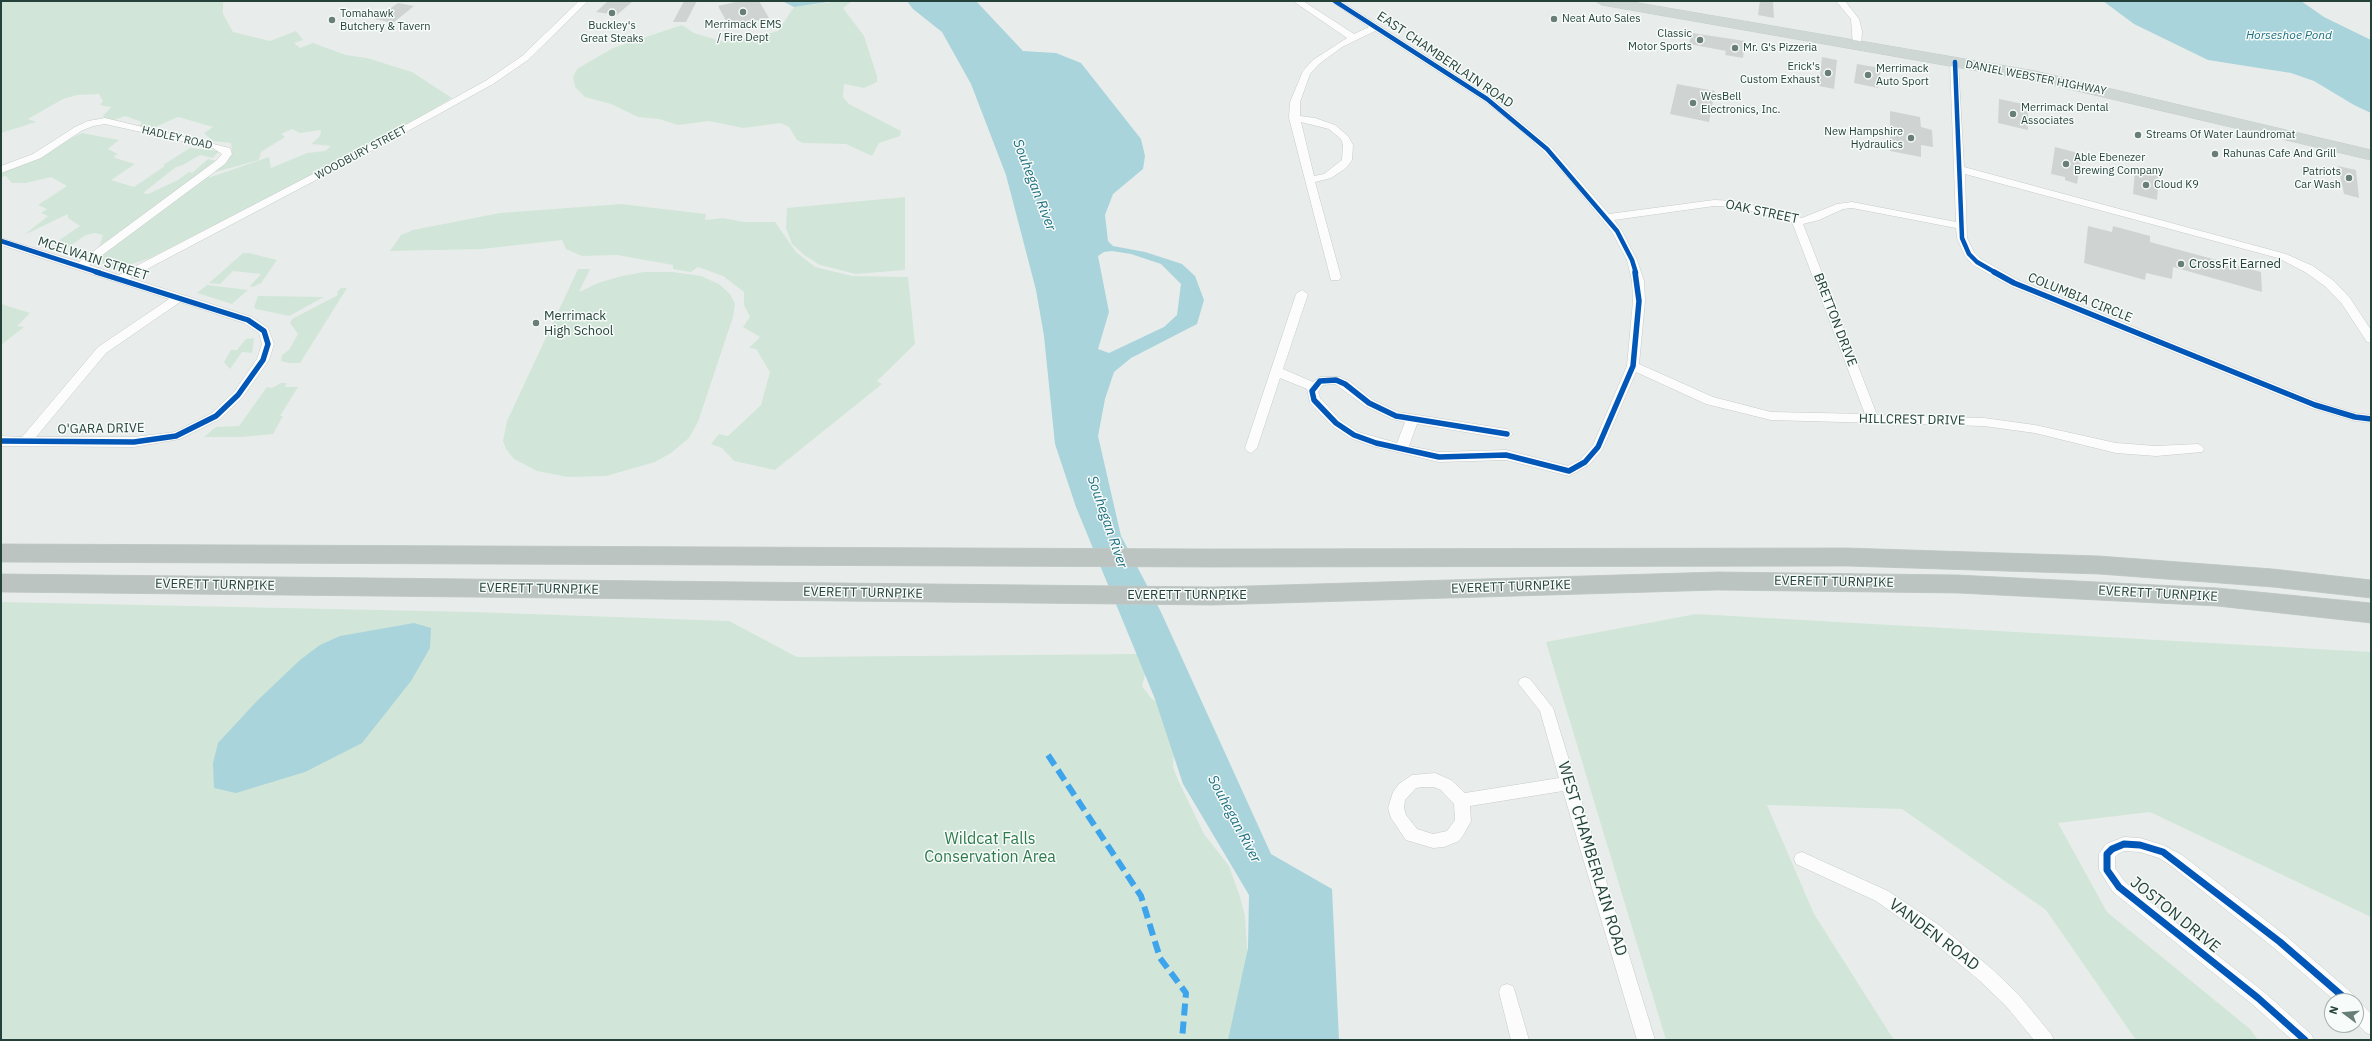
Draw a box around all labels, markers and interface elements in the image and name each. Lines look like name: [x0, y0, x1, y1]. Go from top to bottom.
place label: Tomahawk Butchery & Tavern: [340, 7, 430, 33]
marker: Merrimack EMS / Fire Dept: [738, 7, 748, 17]
marker: Buckley's Great Steaks: [607, 8, 617, 18]
street label: EAST CHAMBERLAIN ROAD: [1374, 8, 1516, 112]
place label: Neat Auto Sales: [1562, 12, 1641, 26]
marker: Neat Auto Sales: [1549, 14, 1559, 24]
marker: Tomahawk Butchery & Tavern: [327, 15, 337, 25]
place label: Merrimack EMS / Fire Dept: [705, 18, 781, 44]
place label: Buckley's Great Steaks: [580, 19, 644, 45]
place label: Classic Motor Sports: [1628, 27, 1692, 53]
water label: Horseshoe Pond: [2246, 29, 2332, 43]
marker: Classic Motor Sports: [1695, 35, 1705, 45]
place label: Mr. G's Pizzeria: [1743, 41, 1817, 55]
marker: Mr. G's Pizzeria: [1730, 43, 1740, 53]
street label: DANIEL WEBSTER HIGHWAY: [1964, 58, 2108, 98]
place label: Erick's Custom Exhaust: [1740, 60, 1820, 86]
place label: Merrimack Auto Sport: [1876, 62, 1929, 88]
marker: Erick's Custom Exhaust: [1823, 68, 1833, 78]
marker: Merrimack Auto Sport: [1863, 70, 1873, 80]
place label: WesBell Electronics, Inc.: [1701, 90, 1781, 116]
marker: WesBell Electronics, Inc.: [1688, 98, 1698, 108]
place label: Merrimack Dental Associates: [2021, 101, 2109, 127]
marker: Merrimack Dental Associates: [2008, 109, 2018, 119]
street label: HADLEY ROAD: [140, 123, 214, 153]
street label: WOODBURY STREET: [313, 123, 409, 183]
place label: New Hampshire Hydraulics: [1824, 125, 1903, 151]
place label: Streams Of Water Laundromat: [2146, 128, 2295, 142]
marker: Streams Of Water Laundromat: [2133, 130, 2143, 140]
marker: New Hampshire Hydraulics: [1906, 133, 1916, 143]
water label: Souhegan River: [1009, 137, 1059, 233]
place label: Rahunas Cafe And Grill: [2223, 147, 2336, 161]
marker: Rahunas Cafe And Grill: [2210, 149, 2220, 159]
place label: Able Ebenezer Brewing Company: [2074, 151, 2163, 177]
marker: Able Ebenezer Brewing Company: [2061, 159, 2071, 169]
place label: Patriots Car Wash: [2294, 165, 2341, 191]
marker: Patriots Car Wash: [2344, 173, 2354, 183]
place label: Cloud K9: [2154, 178, 2199, 192]
marker: Cloud K9: [2141, 180, 2151, 190]
street label: OAK STREET: [1724, 197, 1800, 227]
street label: MCELWAIN STREET: [36, 234, 150, 284]
place label: CrossFit Earned: [2189, 256, 2281, 272]
marker: CrossFit Earned: [2176, 259, 2186, 269]
street label: COLUMBIA CIRCLE: [2025, 270, 2135, 326]
street label: BRETTON DRIVE: [1810, 271, 1860, 369]
place label: Merrimack High School: [544, 308, 613, 339]
marker: Merrimack High School: [531, 318, 541, 328]
street label: HILLCREST DRIVE: [1859, 411, 1965, 429]
street label: O'GARA DRIVE: [57, 420, 145, 438]
water label: Souhegan River: [1083, 474, 1131, 570]
street label: EVERETT TURNPIKE: [1774, 573, 1894, 591]
street label: EVERETT TURNPIKE: [155, 576, 275, 594]
street label: EVERETT TURNPIKE: [1451, 577, 1571, 597]
street label: EVERETT TURNPIKE: [479, 580, 599, 598]
street label: EVERETT TURNPIKE: [2098, 583, 2218, 605]
street label: EVERETT TURNPIKE: [803, 584, 923, 602]
street label: EVERETT TURNPIKE: [1127, 587, 1247, 603]
street label: WEST CHAMBERLAIN ROAD: [1553, 759, 1631, 959]
water label: Souhegan River: [1204, 772, 1264, 866]
park label: Wildcat Falls Conservation Area: [924, 829, 1056, 867]
street label: JOSTON DRIVE: [2126, 873, 2224, 957]
street label: VANDEN ROAD: [1885, 895, 1983, 975]
north arrow: [2324, 993, 2364, 1033]
text: N: [2326, 1004, 2341, 1016]

